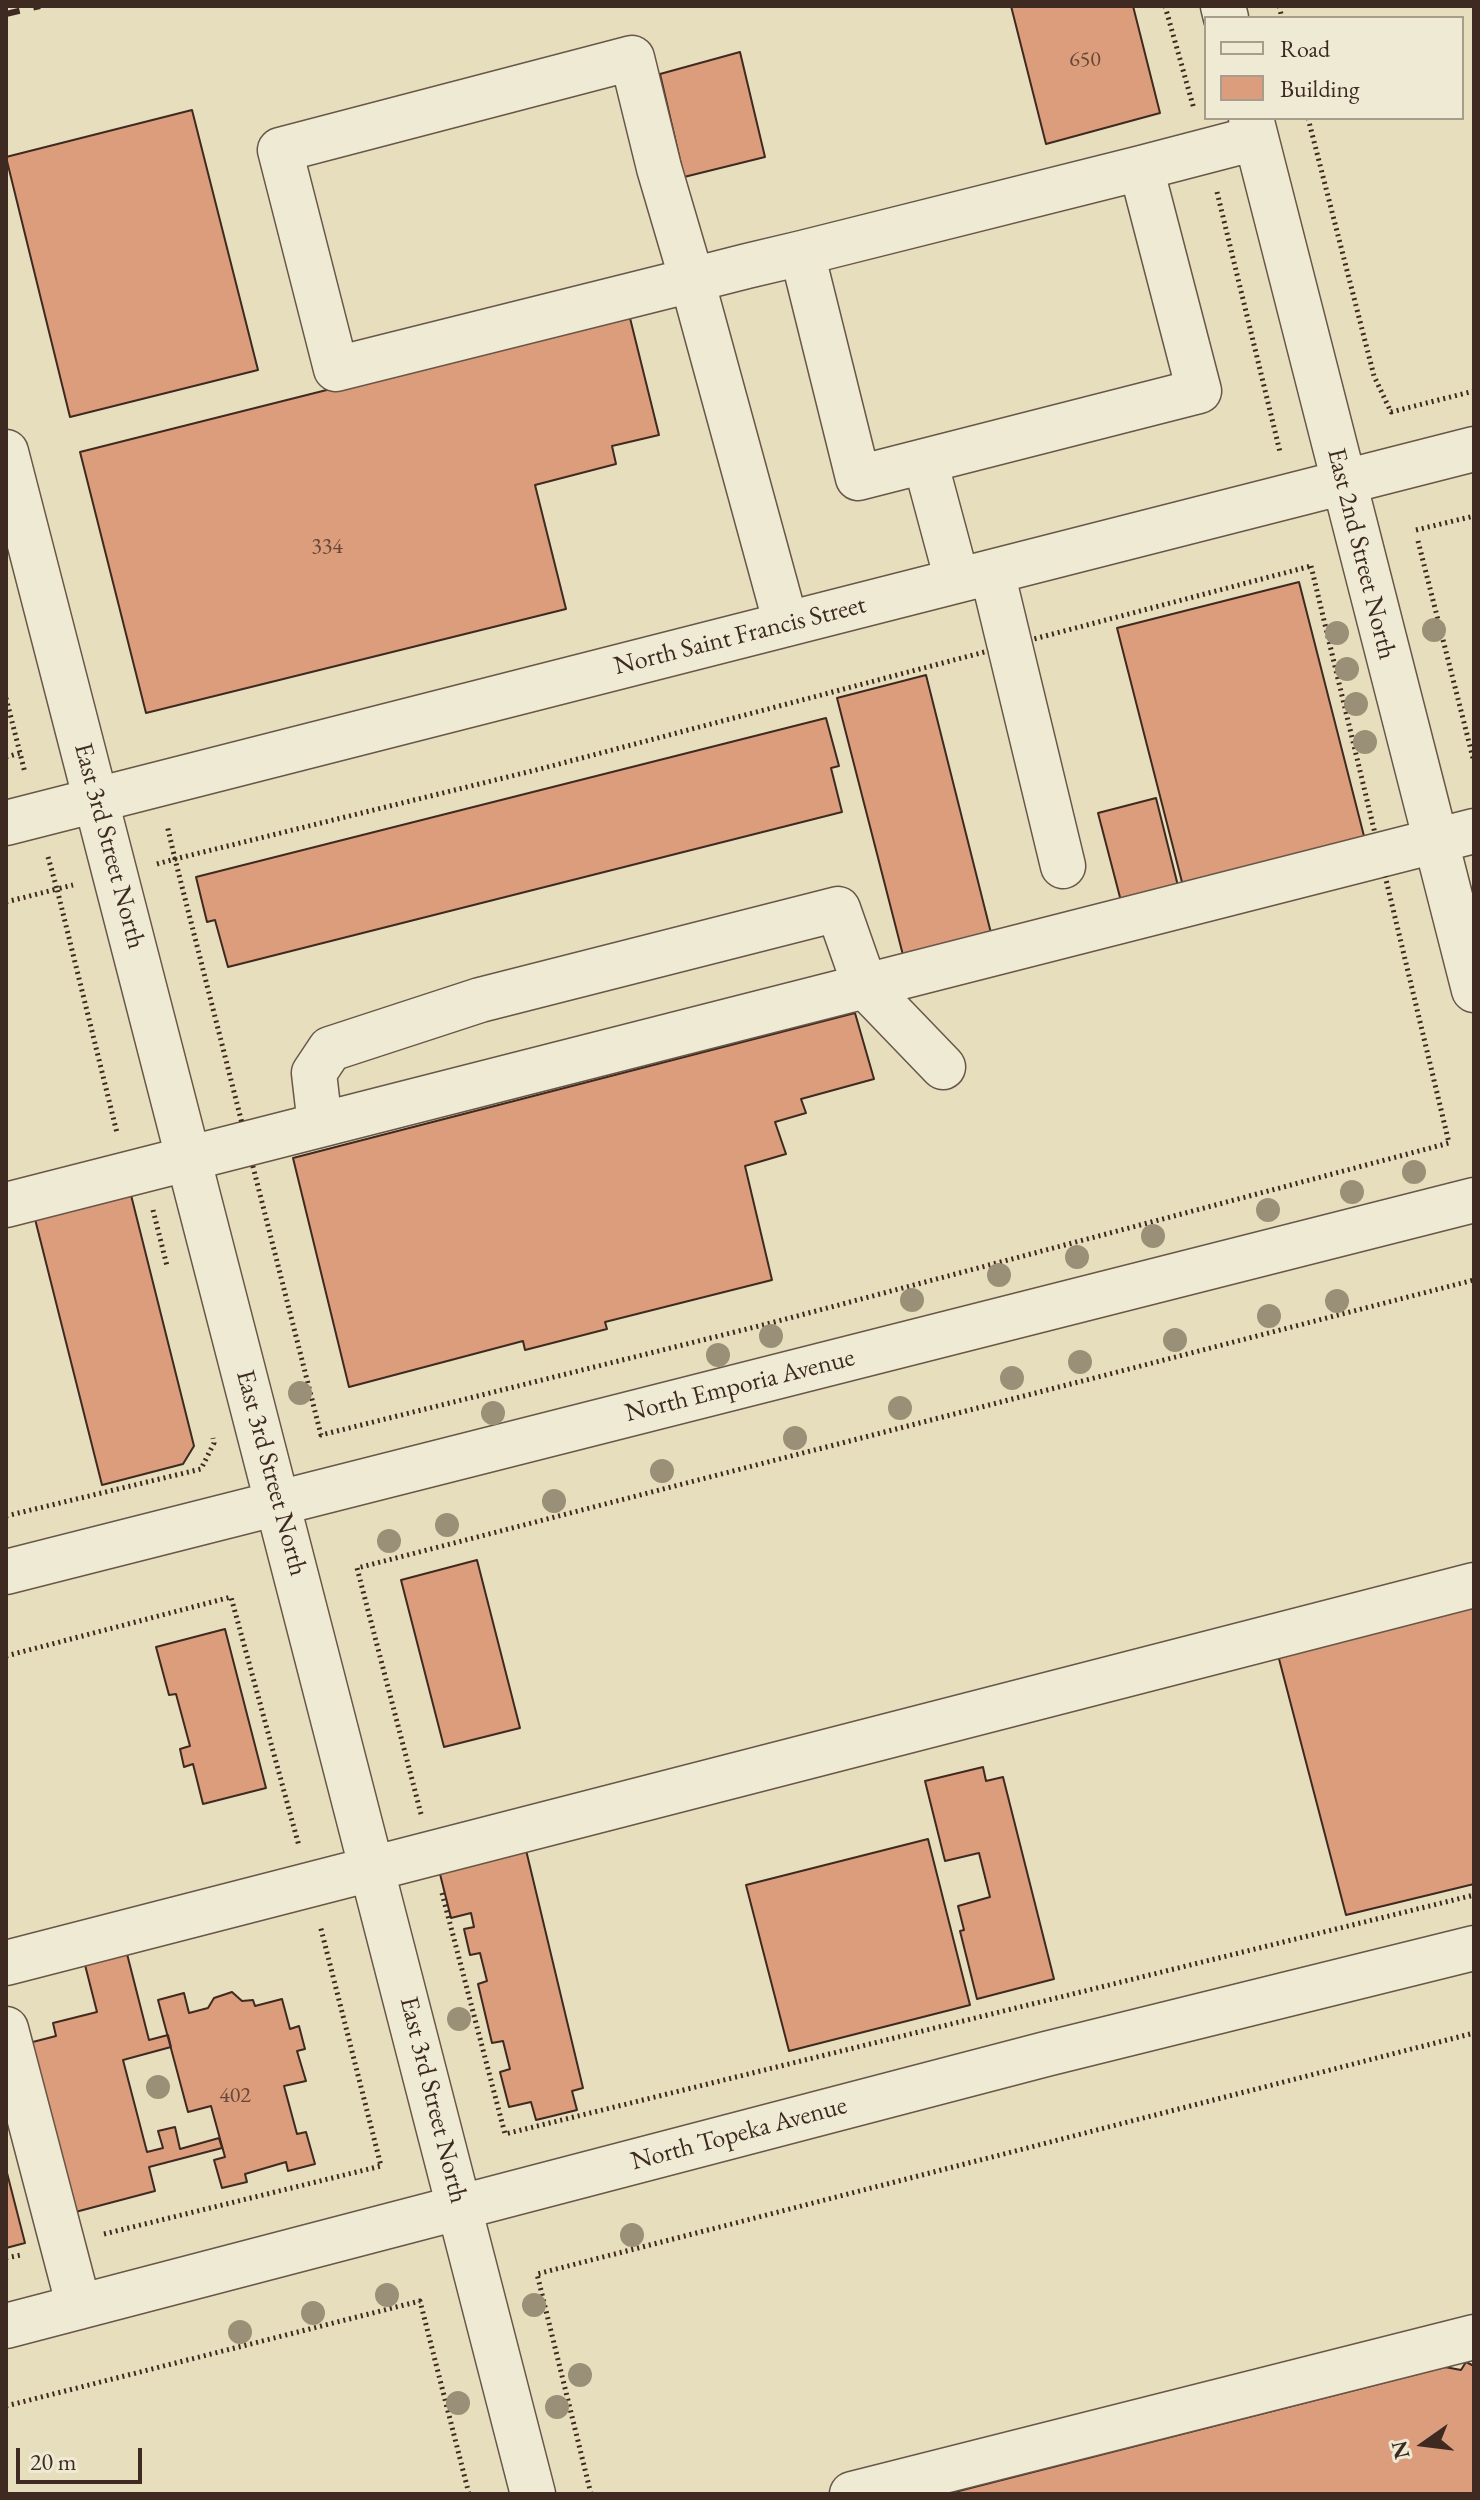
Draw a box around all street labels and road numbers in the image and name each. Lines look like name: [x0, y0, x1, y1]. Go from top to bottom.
street label: East 2nd Street North: [1320, 445, 1402, 663]
street label: North Saint Francis Street: [611, 590, 869, 682]
street label: East 3rd Street North: [67, 740, 151, 952]
street label: North Emporia Avenue: [622, 1342, 858, 1430]
street label: East 3rd Street North: [229, 1367, 313, 1579]
street label: East 3rd Street North: [392, 1994, 474, 2206]
street label: North Topeka Avenue: [628, 2090, 850, 2178]

